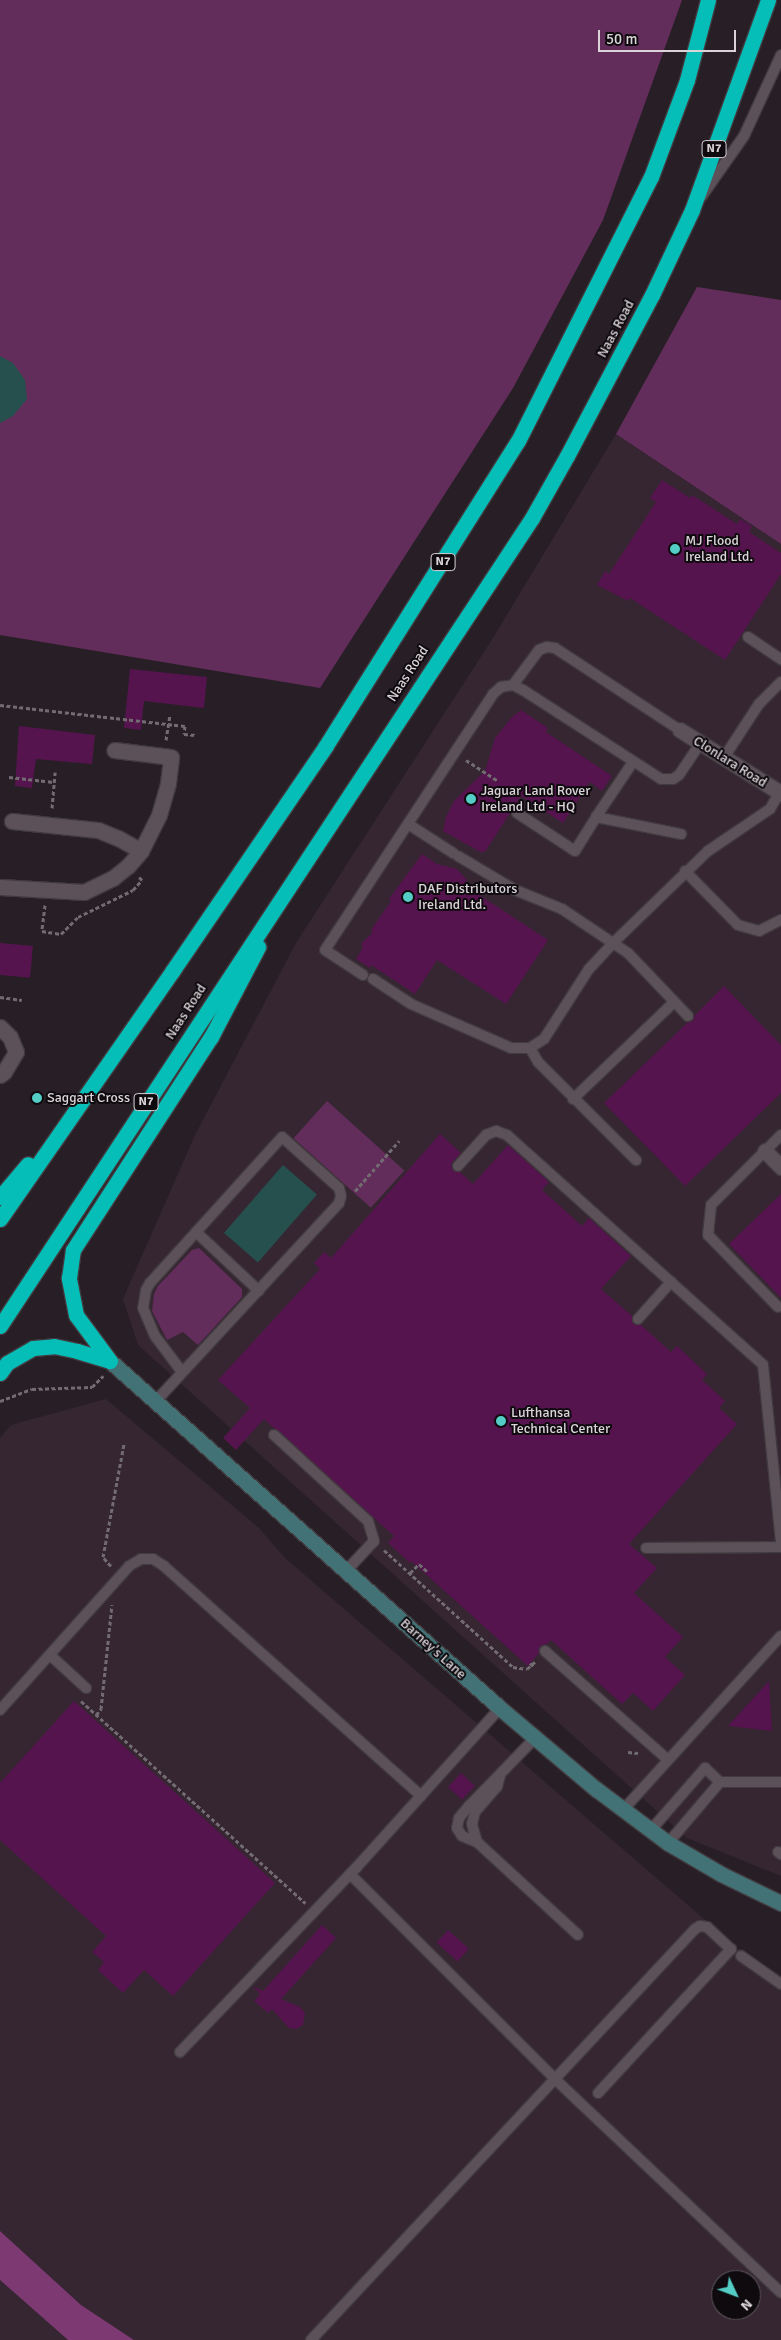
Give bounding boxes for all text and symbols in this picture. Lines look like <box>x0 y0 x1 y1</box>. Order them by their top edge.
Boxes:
scale bar <box>601 20 738 52</box>
text: 50 m <box>606 30 637 48</box>
road number: N7 <box>702 140 726 158</box>
street label: Naas Road <box>594 297 638 361</box>
place label: MJ Flood Ireland Ltd. <box>685 533 753 566</box>
marker: MJ Flood Ireland Ltd. <box>669 543 681 555</box>
road number: N7 <box>430 552 456 572</box>
street label: Naas Road <box>384 643 432 705</box>
street label: Clonlara Road <box>690 733 770 791</box>
place label: Jaguar Land Rover Ireland Ltd - HQ <box>481 783 590 816</box>
marker: Jaguar Land Rover Ireland Ltd - HQ <box>465 793 477 805</box>
place label: DAF Distributors Ireland Ltd. <box>418 881 517 914</box>
marker: DAF Distributors Ireland Ltd. <box>402 891 414 903</box>
street label: Naas Road <box>162 981 210 1043</box>
place label: Saggart Cross <box>47 1090 130 1106</box>
marker: Saggart Cross <box>31 1092 43 1104</box>
road number: N7 <box>134 1092 158 1112</box>
place label: Lufthansa Technical Center <box>511 1405 610 1438</box>
marker: Lufthansa Technical Center <box>495 1415 507 1427</box>
street label: Barney's Lane <box>397 1615 469 1683</box>
north arrow <box>711 2270 761 2320</box>
text: N <box>737 2296 756 2314</box>

